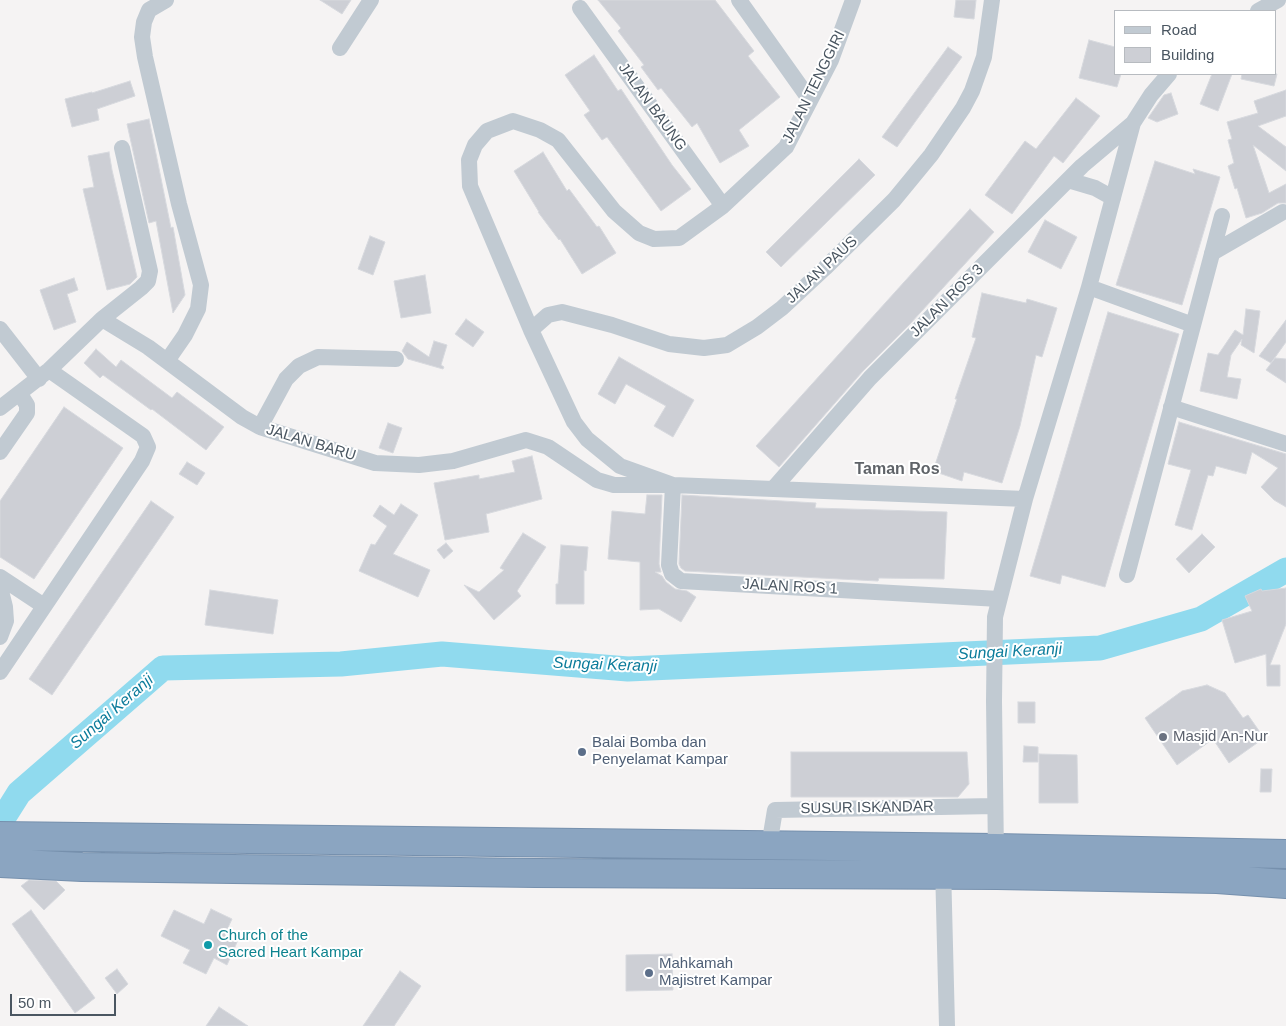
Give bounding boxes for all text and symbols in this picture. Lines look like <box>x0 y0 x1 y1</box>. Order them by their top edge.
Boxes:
legend <box>1114 10 1276 75</box>
text: Road <box>1161 21 1197 38</box>
street label: JALAN TENGGIRI <box>779 28 849 146</box>
text: Building <box>1161 46 1214 63</box>
street label: JALAN BAUNG <box>614 60 690 154</box>
street label: JALAN PAUS <box>783 233 861 307</box>
street label: JALAN ROS 3 <box>907 261 987 341</box>
street label: JALAN BARU <box>264 421 358 465</box>
district label: Taman Ros <box>854 460 940 480</box>
street label: JALAN ROS 1 <box>742 576 838 598</box>
water label: Sungai Keranji <box>958 640 1062 664</box>
water label: Sungai Keranji <box>553 654 657 676</box>
water label: Sungai Keranji <box>66 671 158 753</box>
place label: Masjid An-Nur <box>1173 728 1268 746</box>
marker: Masjid An-Nur <box>1157 731 1169 743</box>
place label: Balai Bomba dan Penyelamat Kampar <box>592 734 728 769</box>
marker: Balai Bomba dan Penyelamat Kampar <box>576 746 588 758</box>
street label: SUSUR ISKANDAR <box>800 798 934 818</box>
place label: Church of the Sacred Heart Kampar <box>218 927 363 962</box>
marker: Church of the Sacred Heart Kampar <box>202 939 214 951</box>
place label: Mahkamah Majistret Kampar <box>659 955 772 990</box>
marker: Mahkamah Majistret Kampar <box>643 967 655 979</box>
scale bar <box>12 984 119 1016</box>
text: 50 m <box>18 994 51 1011</box>

